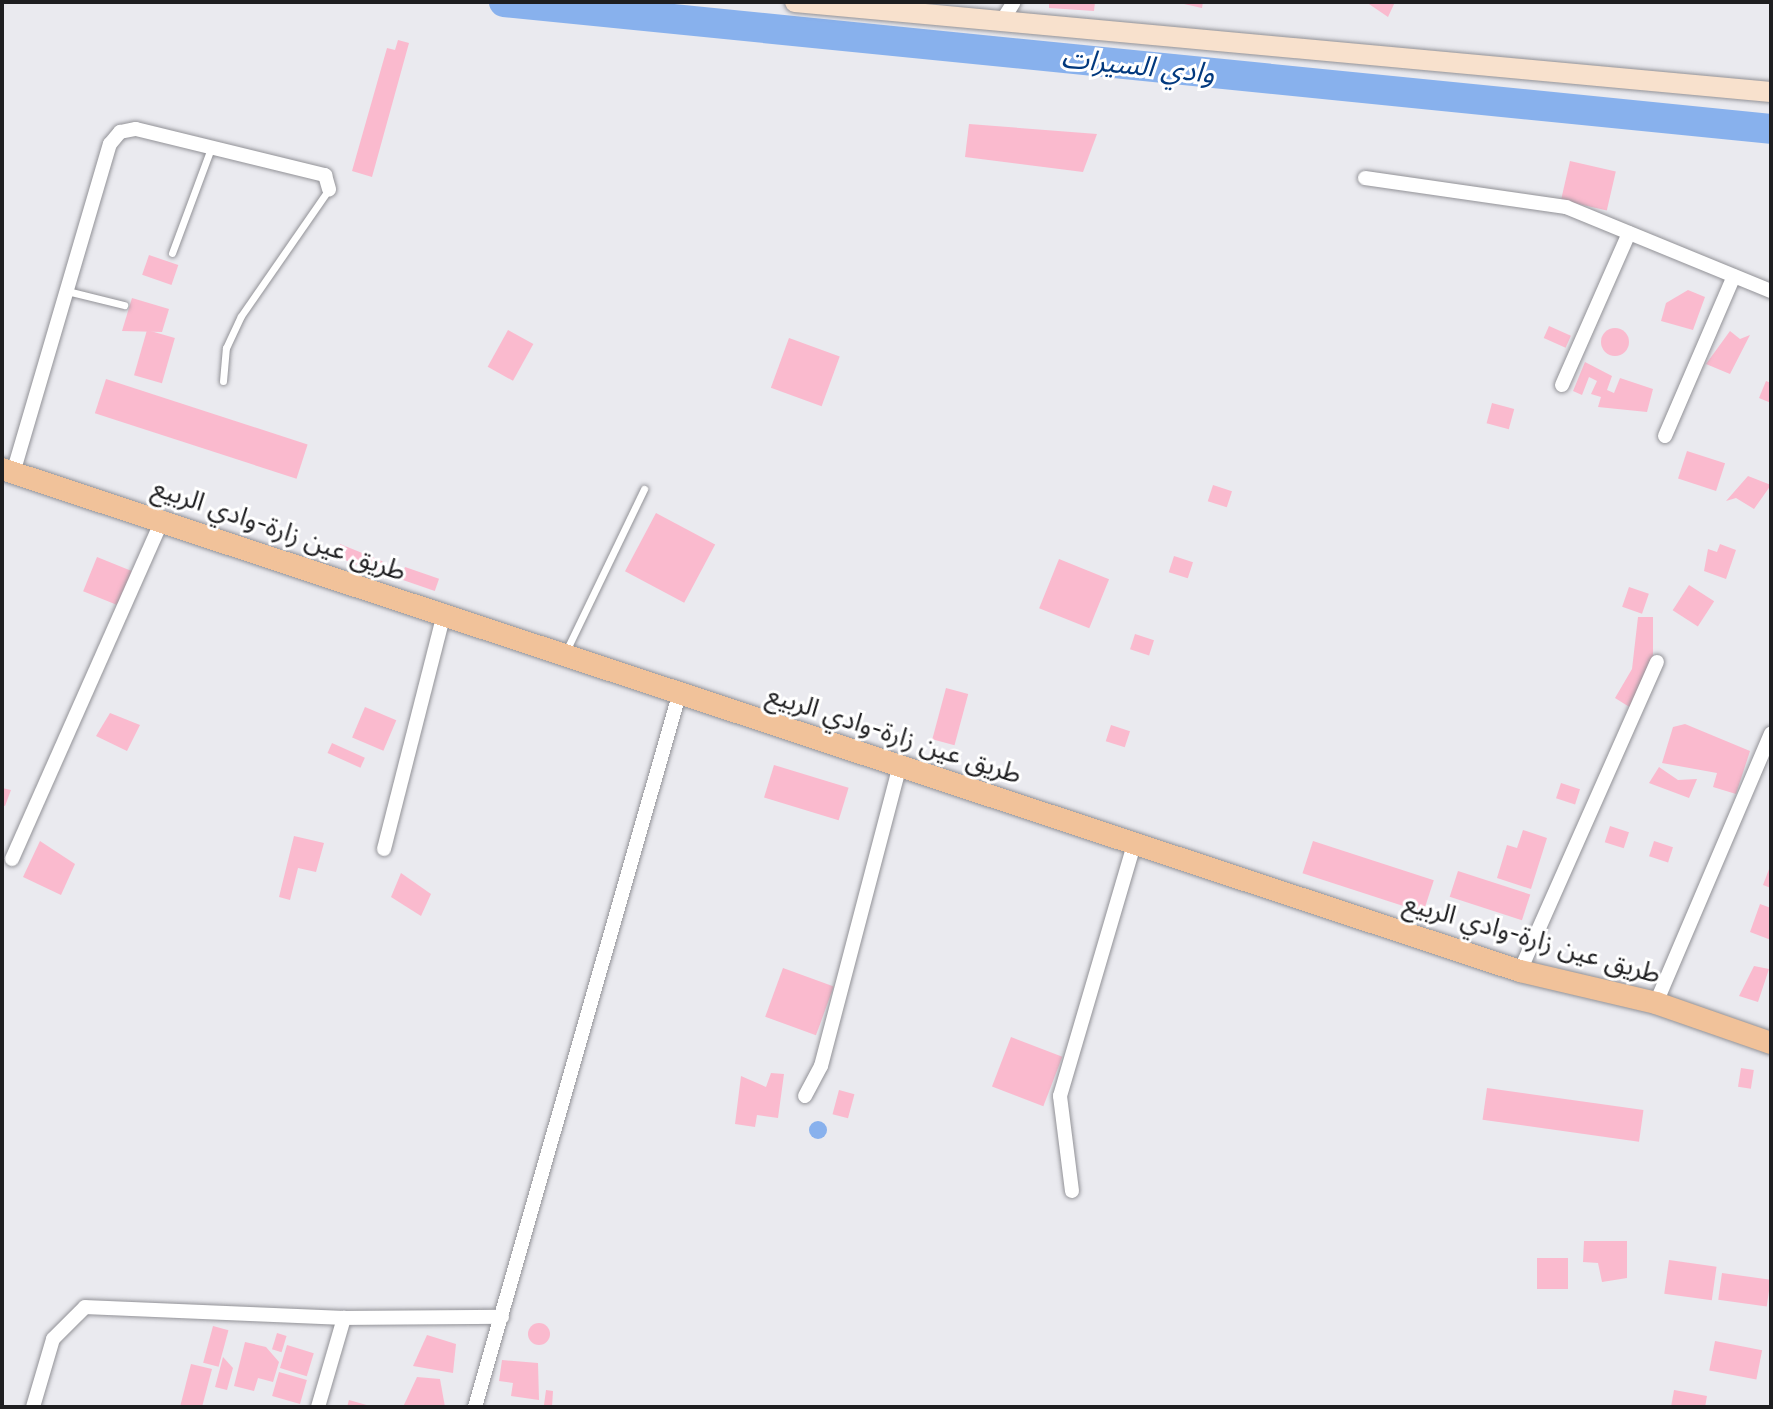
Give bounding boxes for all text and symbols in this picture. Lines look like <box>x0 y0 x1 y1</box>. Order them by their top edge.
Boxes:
water label: وادي السيرات <box>1060 41 1216 91</box>
street label: طريق عين زارة-وادي الربيع <box>148 472 410 588</box>
street label: طريق عين زارة-وادي الربيع <box>763 679 1025 791</box>
street label: طريق عين زارة-وادي الربيع <box>1400 887 1664 991</box>

